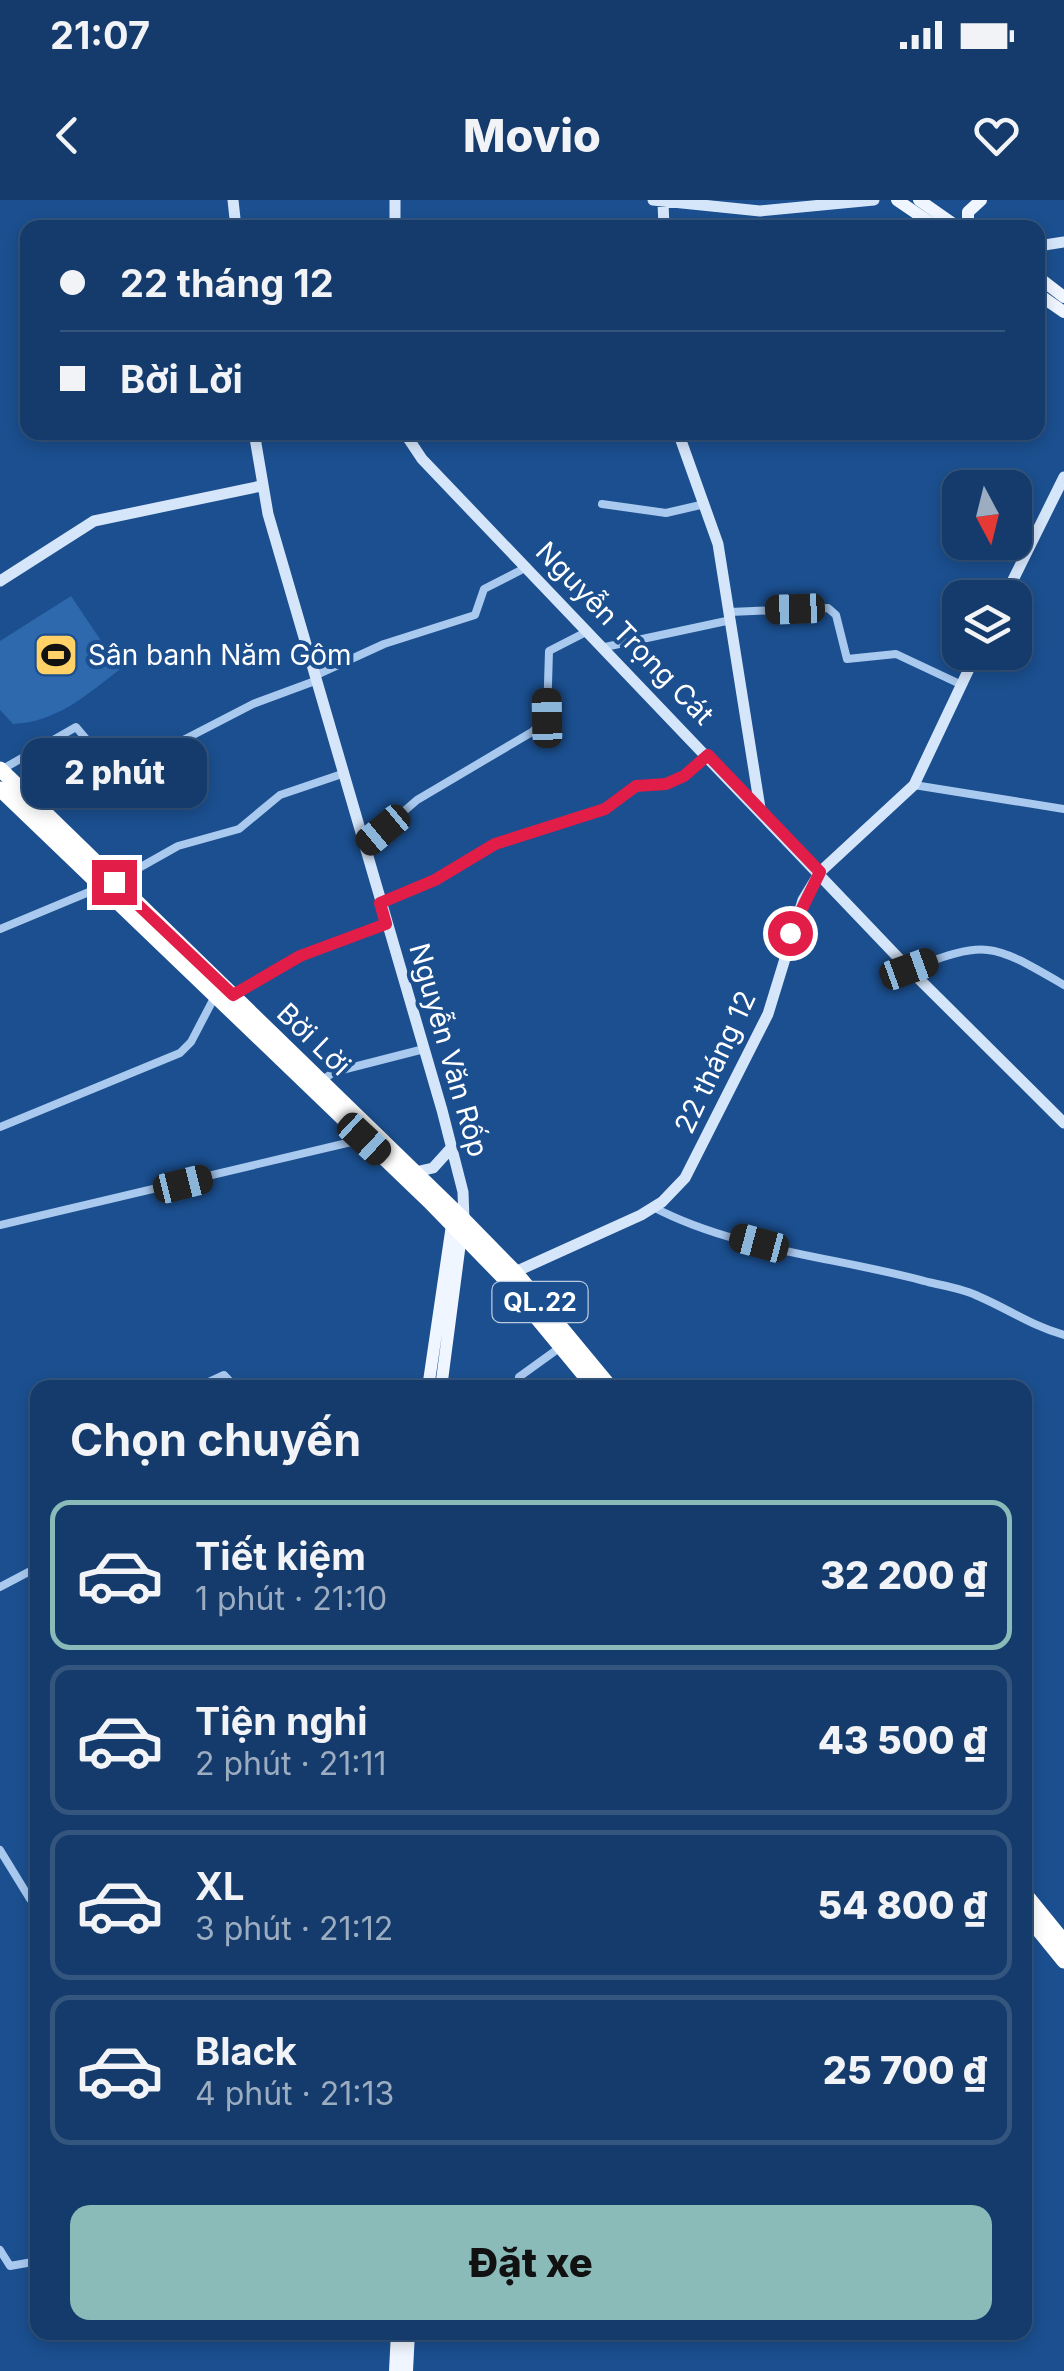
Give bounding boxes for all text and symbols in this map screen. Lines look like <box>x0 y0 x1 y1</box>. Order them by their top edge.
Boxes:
text: 21:07 <box>50 12 150 58</box>
icon: back <box>40 108 95 163</box>
text: Movio <box>463 108 601 163</box>
icon: heart <box>969 108 1024 163</box>
text: 22 tháng 12 <box>120 260 334 306</box>
text: Bời Lời <box>120 356 243 402</box>
north arrow <box>942 470 1032 560</box>
map controls <box>942 470 1032 670</box>
street label: Nguyễn Trọng Cát <box>529 534 721 732</box>
button: layers <box>942 580 1032 670</box>
car <box>764 593 826 625</box>
sports icon: Sân banh Năm Gôm <box>33 632 79 678</box>
place label: Sân banh Năm Gôm <box>88 638 352 672</box>
car <box>531 688 563 748</box>
callout: 2 phút <box>22 737 206 807</box>
text: 2 phút <box>64 753 165 792</box>
car <box>350 799 416 861</box>
route end <box>92 860 137 905</box>
route start <box>768 911 813 956</box>
street label: Nguyễn Văn Rốp <box>402 939 496 1161</box>
car <box>876 945 942 993</box>
street label: 22 tháng 12 <box>667 985 763 1139</box>
street label: Bời Lời <box>270 996 358 1082</box>
car <box>332 1108 396 1170</box>
car <box>150 1162 216 1206</box>
car <box>726 1221 792 1265</box>
road number: QL.22 <box>492 1282 588 1322</box>
text: Chọn chuyến <box>70 1412 361 1467</box>
icon: car <box>75 1530 165 1620</box>
text: Tiết kiệm <box>195 1533 366 1579</box>
text: 32 200 ₫ <box>820 1552 987 1598</box>
text: 1 phút · 21:10 <box>195 1579 387 1618</box>
icon: car <box>75 1695 165 1785</box>
text: Tiện nghi <box>195 1698 368 1744</box>
text: 43 500 ₫ <box>818 1717 987 1763</box>
text: 2 phút · 21:11 <box>195 1744 386 1783</box>
icon: car <box>75 1860 165 1950</box>
text: XL <box>195 1863 245 1909</box>
text: 54 800 ₫ <box>817 1882 987 1928</box>
text: 3 phút · 21:12 <box>195 1909 393 1948</box>
icon: car <box>75 2025 165 2115</box>
text: Black <box>195 2028 297 2074</box>
text: 25 700 ₫ <box>823 2047 987 2093</box>
text: 4 phút · 21:13 <box>195 2074 394 2113</box>
button: Đặt xe <box>70 2205 992 2320</box>

